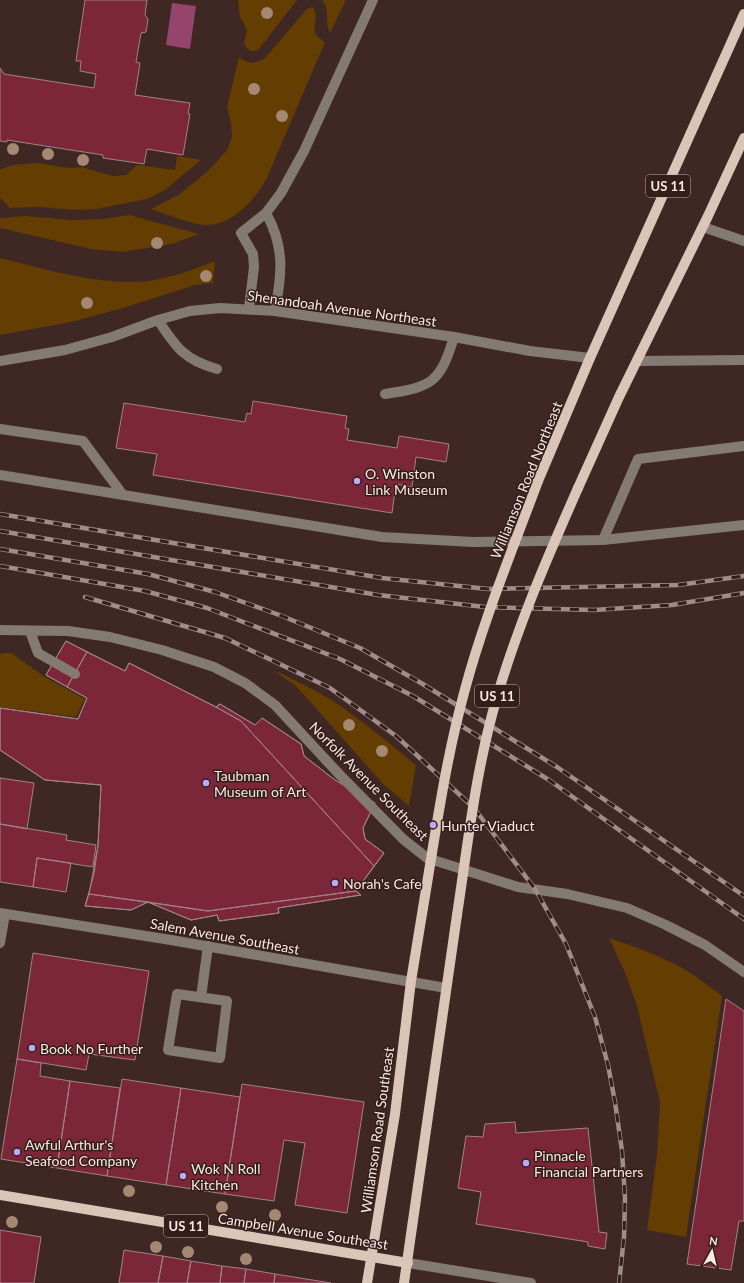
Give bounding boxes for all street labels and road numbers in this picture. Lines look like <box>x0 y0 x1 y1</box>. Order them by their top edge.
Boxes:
road number: US 11 <box>646 175 690 197</box>
street label: Shenandoah Avenue Northeast <box>246 286 438 330</box>
street label: Williamson Road Northeast <box>487 399 565 561</box>
road number: US 11 <box>475 685 519 707</box>
street label: Norfolk Avenue Southeast <box>306 718 432 844</box>
street label: Salem Avenue Southeast <box>149 914 301 958</box>
street label: Williamson Road Southeast <box>357 1046 397 1214</box>
street label: Campbell Avenue Southeast <box>217 1209 389 1253</box>
road number: US 11 <box>164 1215 208 1237</box>

